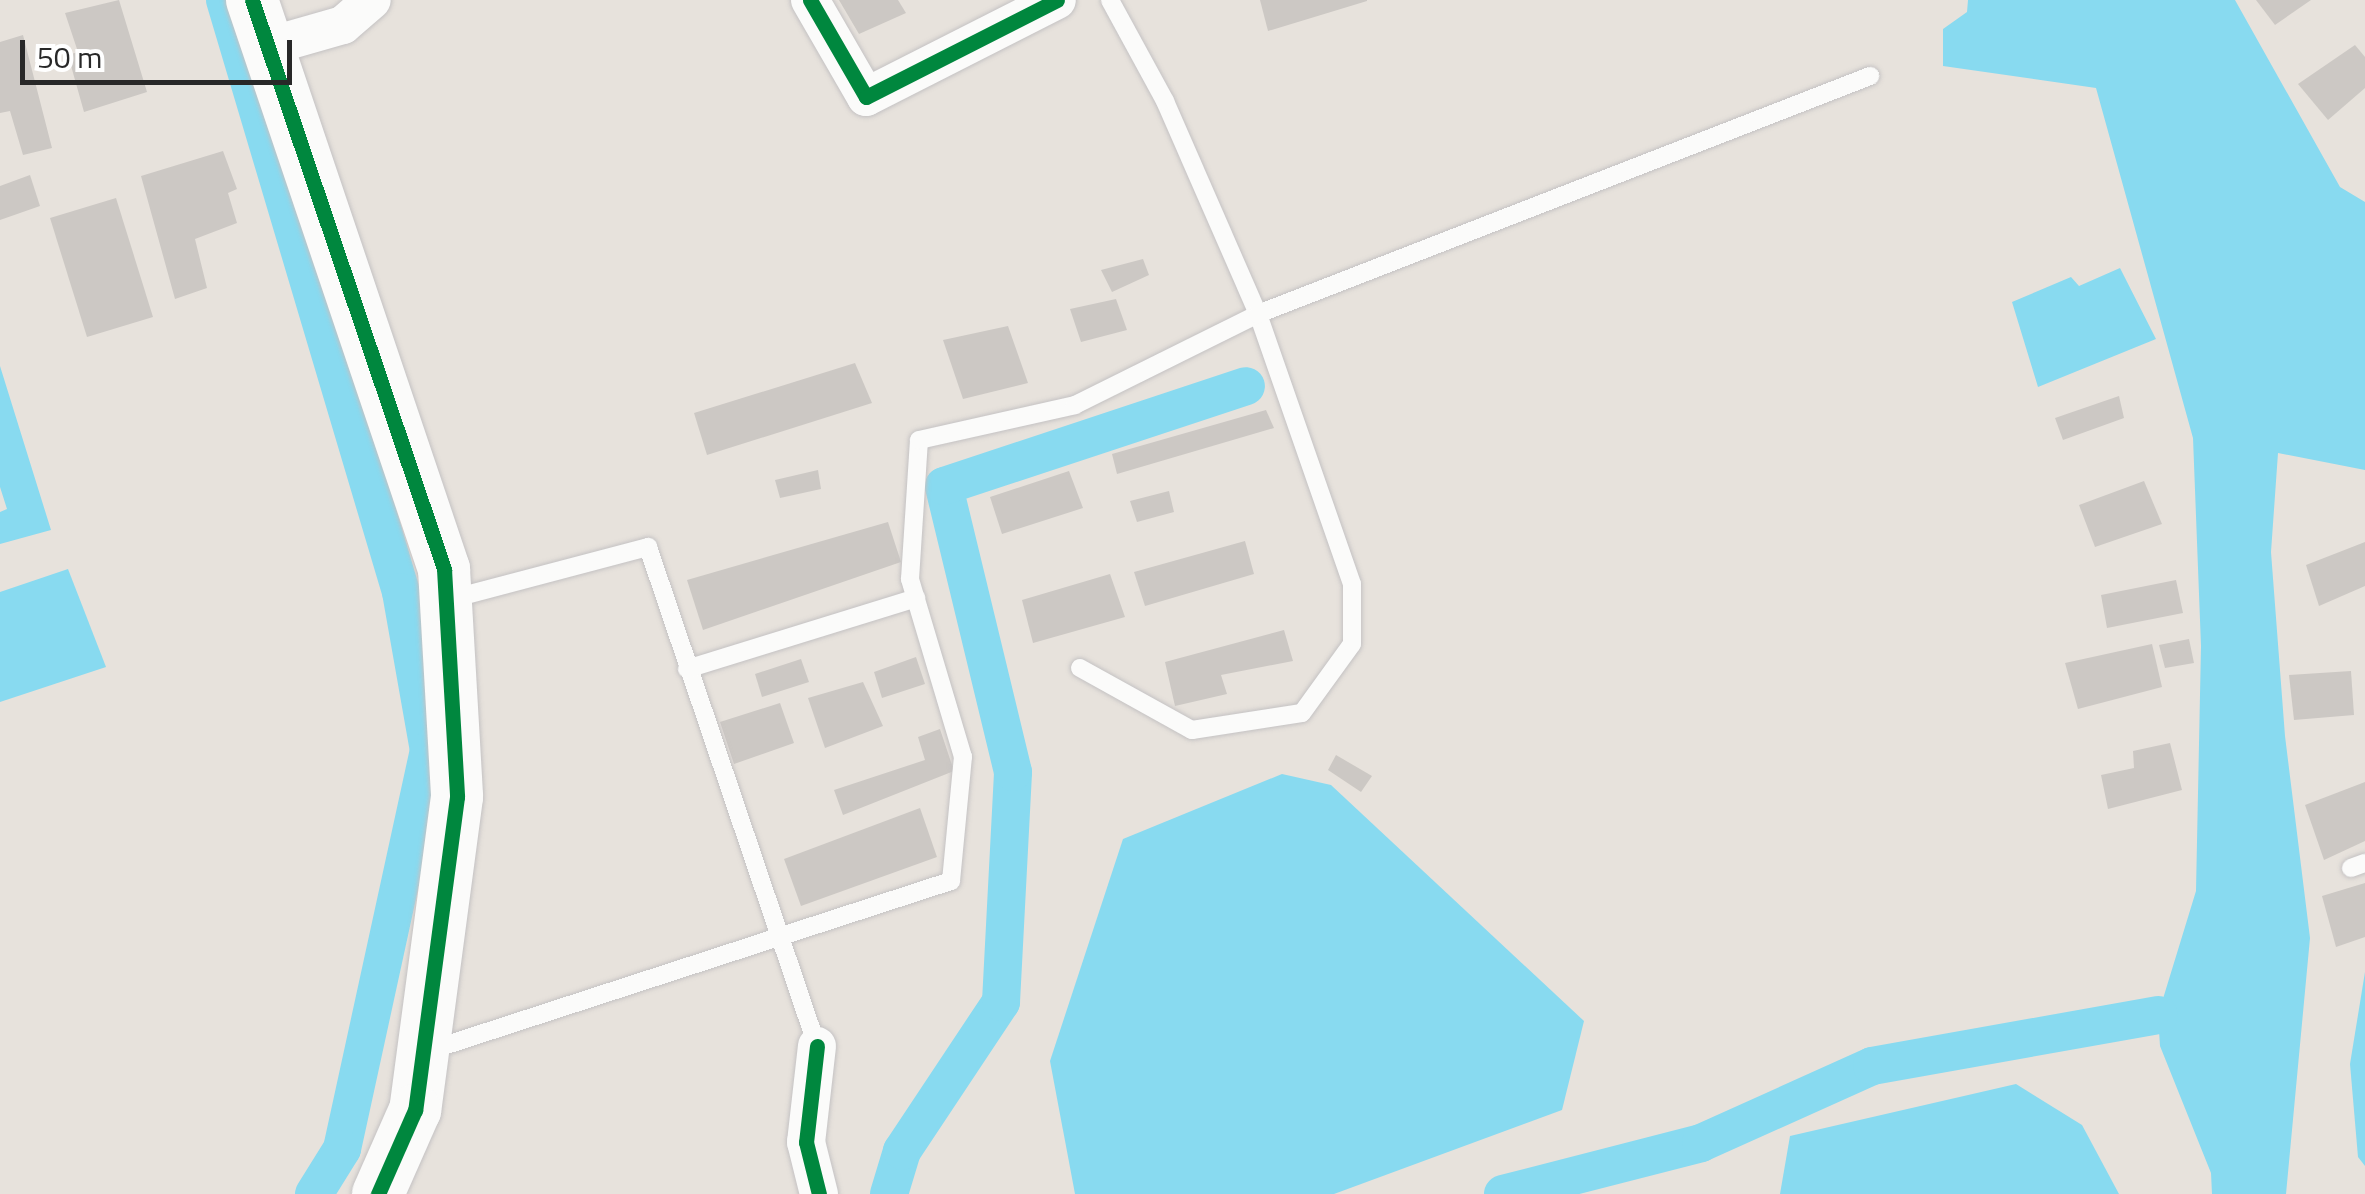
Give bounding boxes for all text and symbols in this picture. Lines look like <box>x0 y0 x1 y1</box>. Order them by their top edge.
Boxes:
scale bar <box>25 20 298 82</box>
text: 50 m <box>37 34 102 80</box>

